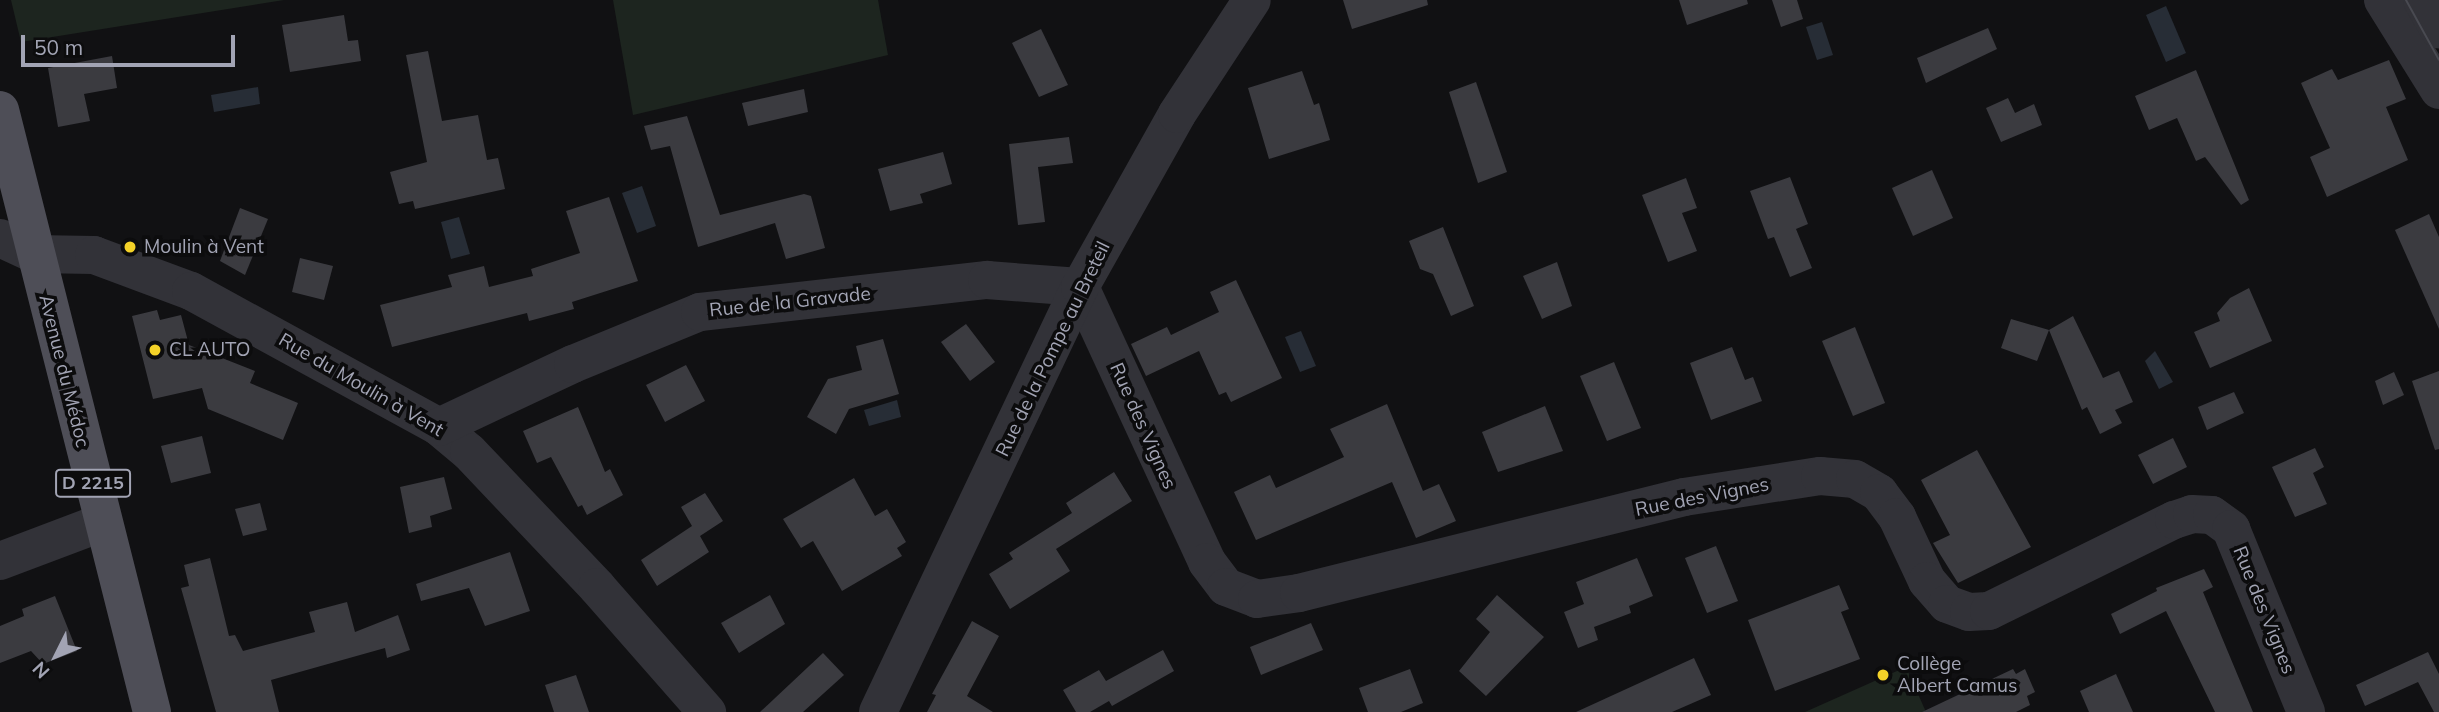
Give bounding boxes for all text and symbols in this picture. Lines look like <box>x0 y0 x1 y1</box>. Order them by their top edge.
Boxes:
scale bar <box>24 21 238 65</box>
text: 50 m <box>34 34 83 60</box>
place label: Moulin à Vent <box>144 236 264 258</box>
street label: Rue de la Pompe au Breteil <box>991 238 1115 460</box>
marker: Moulin à Vent <box>122 239 138 255</box>
street label: Rue de la Gravade <box>708 282 872 322</box>
street label: Avenue du Médoc <box>34 292 94 450</box>
street label: Rue du Moulin à Vent <box>274 328 448 442</box>
place label: CL AUTO <box>169 339 250 361</box>
marker: CL AUTO <box>147 342 163 358</box>
street label: Rue des Vignes <box>1105 359 1181 493</box>
road number: D 2215 <box>55 468 132 498</box>
street label: Rue des Vignes <box>1633 473 1771 521</box>
street label: Rue des Vignes <box>2228 543 2300 677</box>
north arrow <box>21 621 91 691</box>
place label: Collège Albert Camus <box>1897 653 2017 697</box>
text: N <box>27 657 54 684</box>
marker: Collège Albert Camus <box>1875 667 1891 683</box>

